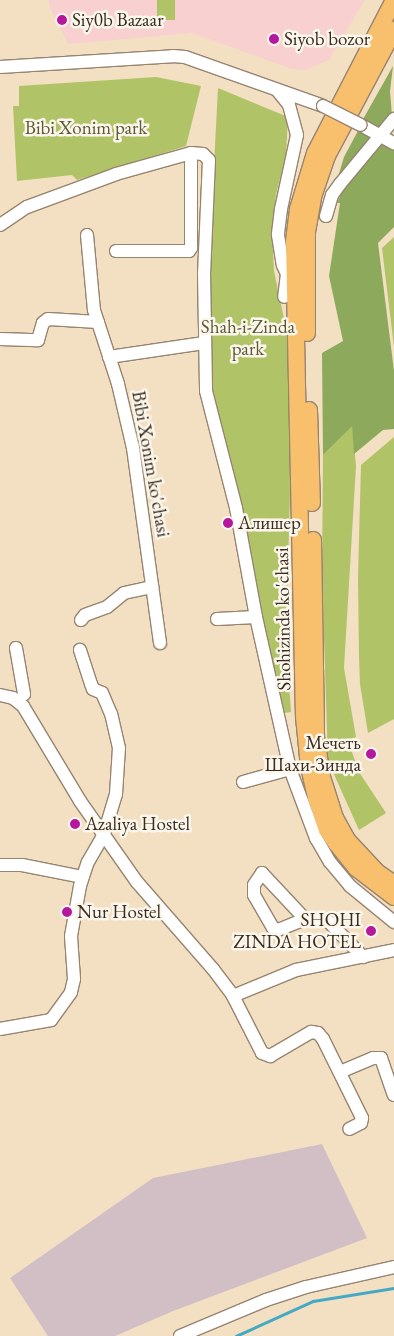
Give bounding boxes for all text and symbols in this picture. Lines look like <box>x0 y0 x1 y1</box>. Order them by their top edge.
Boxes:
place label: Siy0b Bazaar <box>72 9 164 31</box>
marker: Siy0b Bazaar <box>56 14 68 26</box>
place label: Siyob bozor <box>284 28 370 50</box>
marker: Siyob bozor <box>268 33 280 45</box>
park label: Bibi Xonim park <box>25 117 147 139</box>
park label: Shah-i-Zinda park <box>201 316 295 360</box>
street label: Bibi Xonim ko'chasi <box>127 389 175 539</box>
place label: Алишер <box>238 512 301 534</box>
marker: Алишер <box>222 517 234 529</box>
street label: Shohizinda ko'chasi <box>270 547 296 691</box>
place label: Мечеть Шахи-Зинда <box>265 732 361 776</box>
marker: Мечеть Шахи-Зинда <box>365 748 377 760</box>
place label: Azaliya Hostel <box>85 813 190 835</box>
marker: Azaliya Hostel <box>69 818 81 830</box>
place label: Nur Hostel <box>77 901 161 923</box>
marker: Nur Hostel <box>61 906 73 918</box>
place label: SHOHI ZINDA HOTEL <box>233 909 361 953</box>
marker: SHOHI ZINDA HOTEL <box>365 925 377 937</box>

